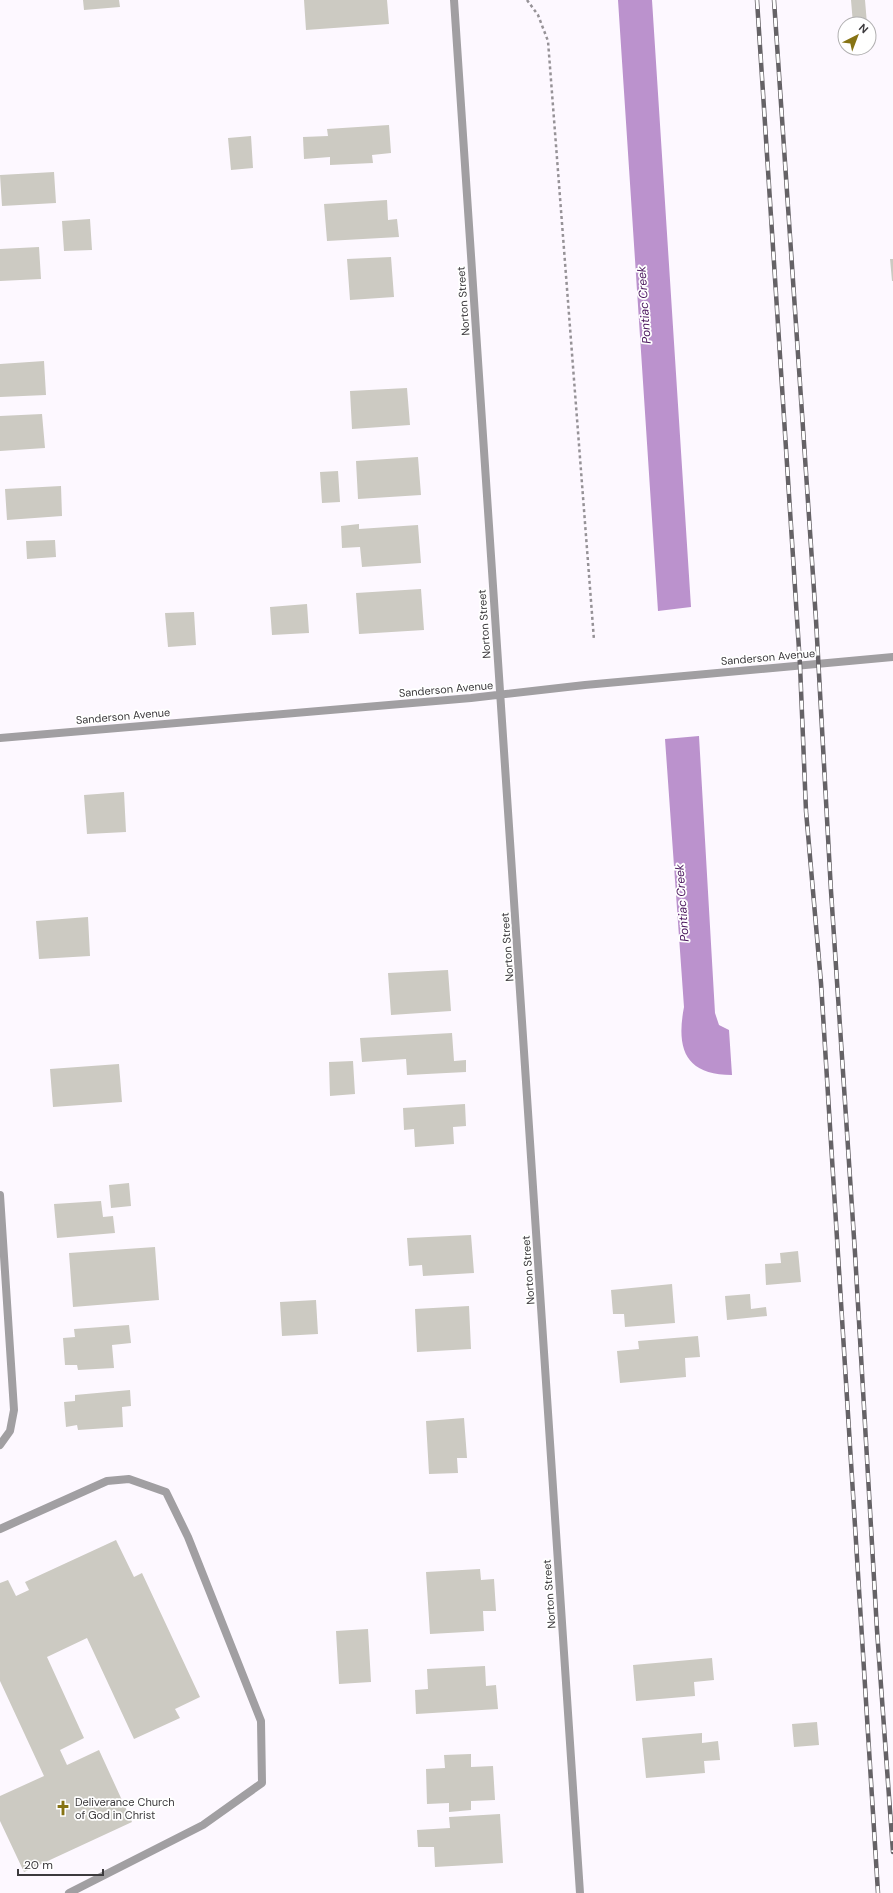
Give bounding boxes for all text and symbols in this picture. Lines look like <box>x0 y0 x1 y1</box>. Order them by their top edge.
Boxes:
north arrow <box>837 16 877 56</box>
text: N <box>856 21 871 36</box>
water label: Pontiac Creek <box>633 265 655 344</box>
street label: Norton Street <box>454 266 472 336</box>
street label: Norton Street <box>475 589 493 659</box>
street label: Sanderson Avenue <box>720 646 816 668</box>
street label: Sanderson Avenue <box>398 678 494 700</box>
street label: Sanderson Avenue <box>75 705 171 727</box>
water label: Pontiac Creek <box>671 863 693 942</box>
street label: Norton Street <box>498 912 516 982</box>
street label: Norton Street <box>519 1235 537 1305</box>
street label: Norton Street <box>540 1559 558 1629</box>
place label: Deliverance Church of God in Christ <box>75 1795 175 1822</box>
church icon: Deliverance Church of God in Christ <box>54 1799 72 1817</box>
scale bar <box>18 1851 103 1877</box>
text: 20 m <box>24 1857 53 1873</box>

